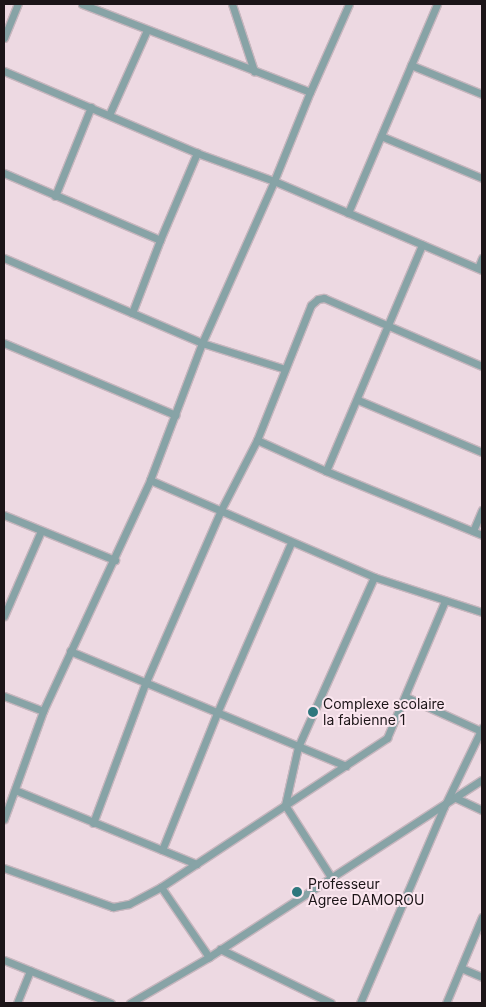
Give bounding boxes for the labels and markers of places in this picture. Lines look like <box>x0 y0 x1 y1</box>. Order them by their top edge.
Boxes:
place label: Complexe scolaire la fabienne 1 <box>323 696 445 729</box>
marker: Complexe scolaire la fabienne 1 <box>307 706 319 718</box>
place label: Professeur Agree DAMOROU <box>308 876 424 909</box>
marker: Professeur Agree DAMOROU <box>290 885 304 899</box>

